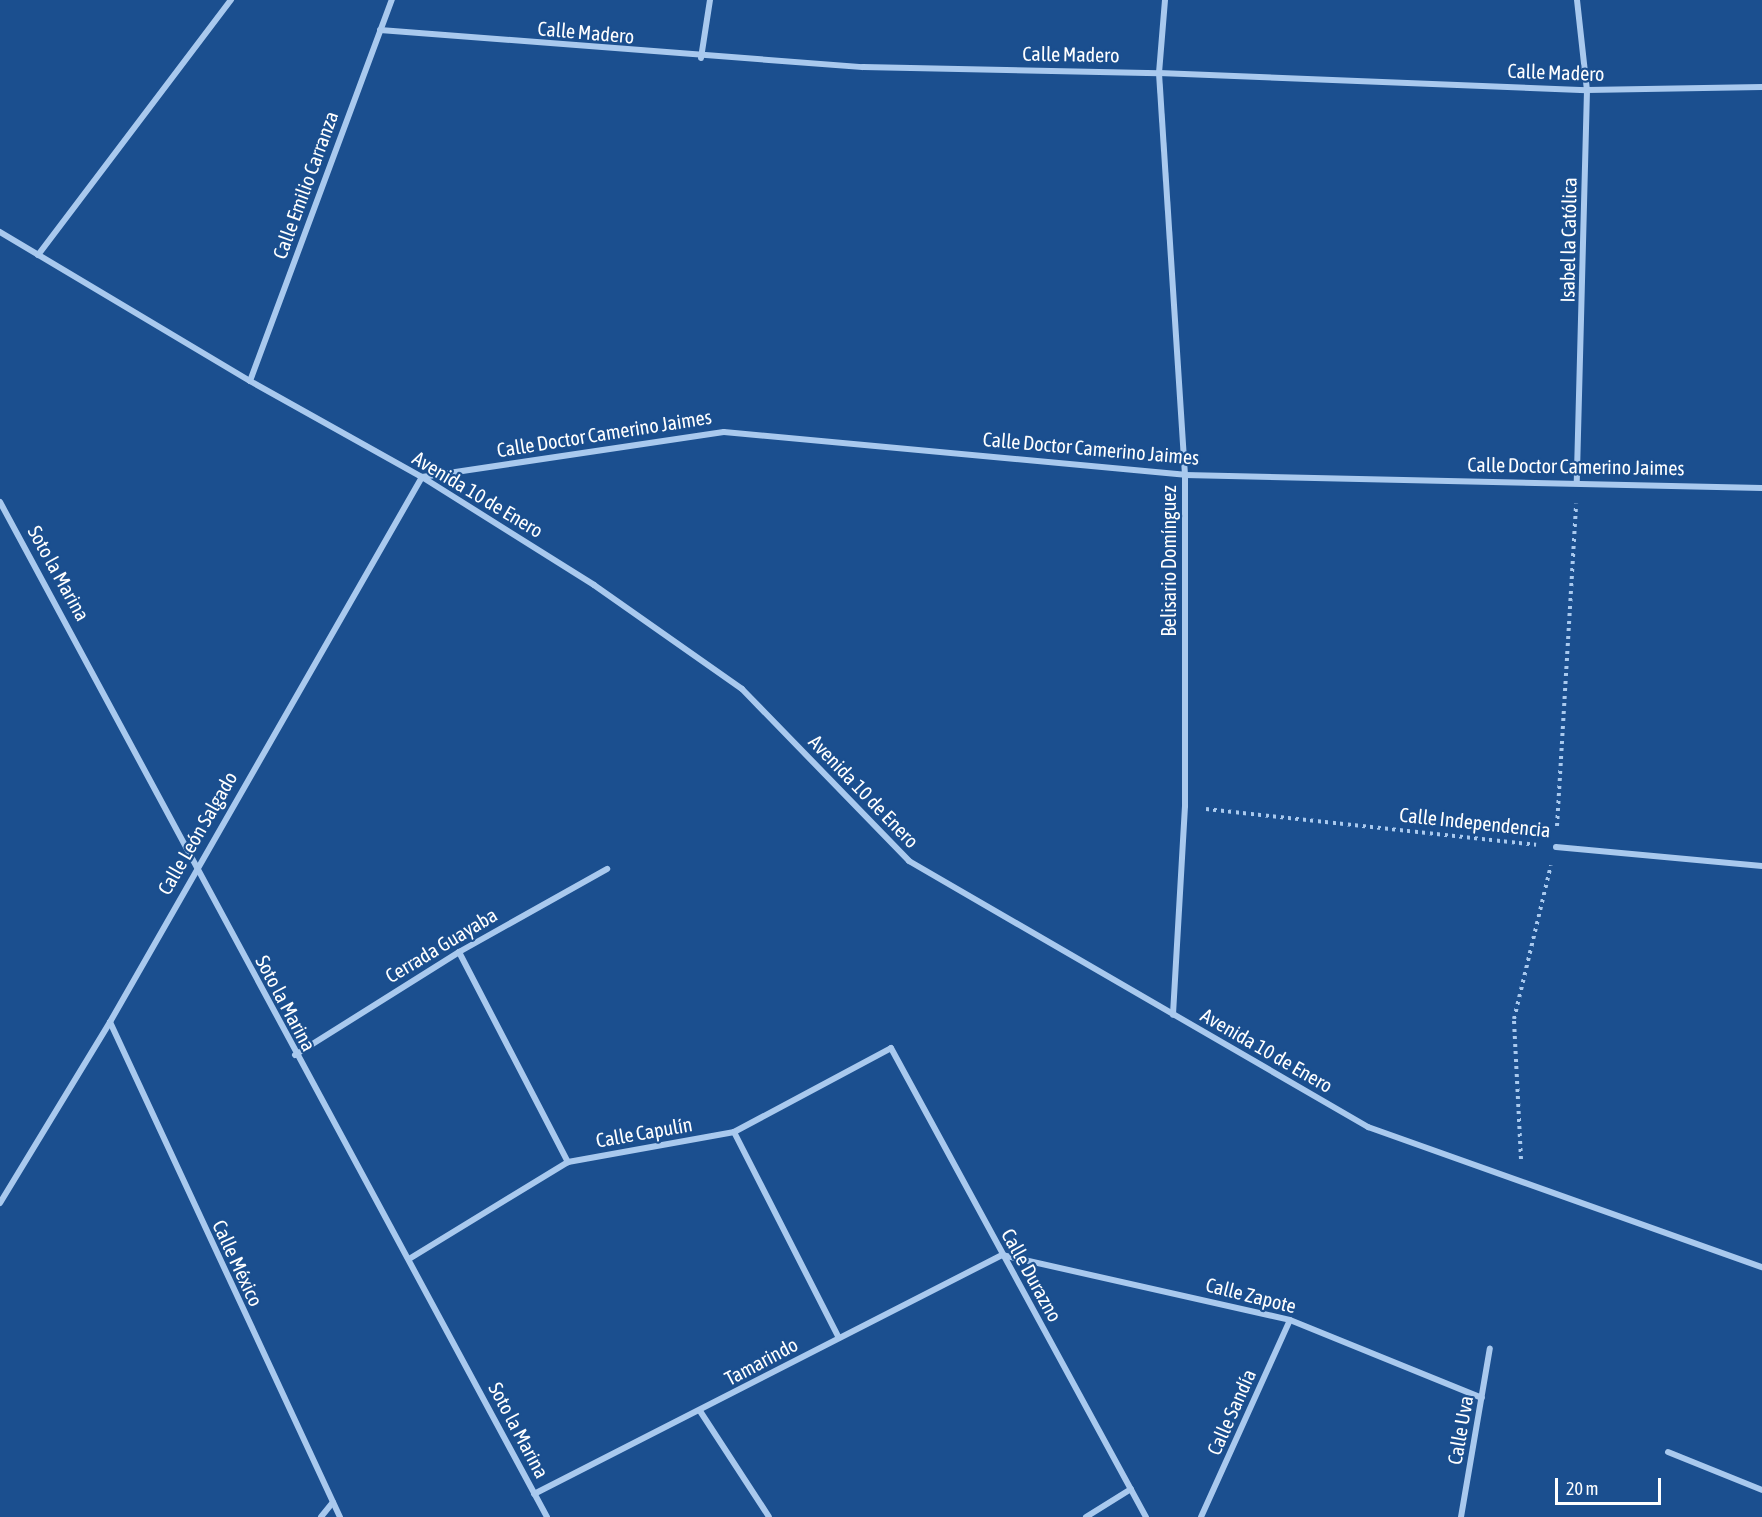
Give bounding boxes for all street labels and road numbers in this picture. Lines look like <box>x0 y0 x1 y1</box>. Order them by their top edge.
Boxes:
street label: Calle Madero <box>537 16 635 48</box>
street label: Calle Madero <box>1022 41 1120 67</box>
street label: Calle Madero <box>1507 58 1605 86</box>
street label: Calle Emilio Carranza <box>267 108 343 262</box>
street label: Isabel la Católica <box>1555 177 1581 303</box>
street label: Calle Doctor Camerino Jaimes <box>495 404 713 462</box>
street label: Calle Doctor Camerino Jaimes <box>982 427 1200 469</box>
street label: Avenida 10 de Enero <box>408 446 548 542</box>
street label: Calle Doctor Camerino Jaimes <box>1467 452 1685 480</box>
street label: Belisario Domínguez <box>1156 485 1180 637</box>
street label: Soto la Marina <box>23 521 95 625</box>
street label: Avenida 10 de Enero <box>804 729 924 853</box>
street label: Calle León Salgado <box>152 767 242 899</box>
street label: Calle Independencia <box>1398 802 1552 842</box>
street label: Cerrada Guayaba <box>381 902 501 988</box>
street label: Soto la Marina <box>251 951 321 1055</box>
street label: Avenida 10 de Enero <box>1197 1003 1337 1097</box>
street label: Calle Capulín <box>594 1112 694 1152</box>
street label: Calle México <box>208 1216 268 1310</box>
street label: Calle Durazno <box>997 1224 1067 1326</box>
street label: Calle Zapote <box>1203 1272 1299 1318</box>
street label: Tamarindo <box>720 1332 802 1390</box>
street label: Calle Sandía <box>1201 1365 1261 1459</box>
street label: Soto la Marina <box>484 1378 554 1482</box>
street label: Calle Uva <box>1442 1394 1478 1466</box>

